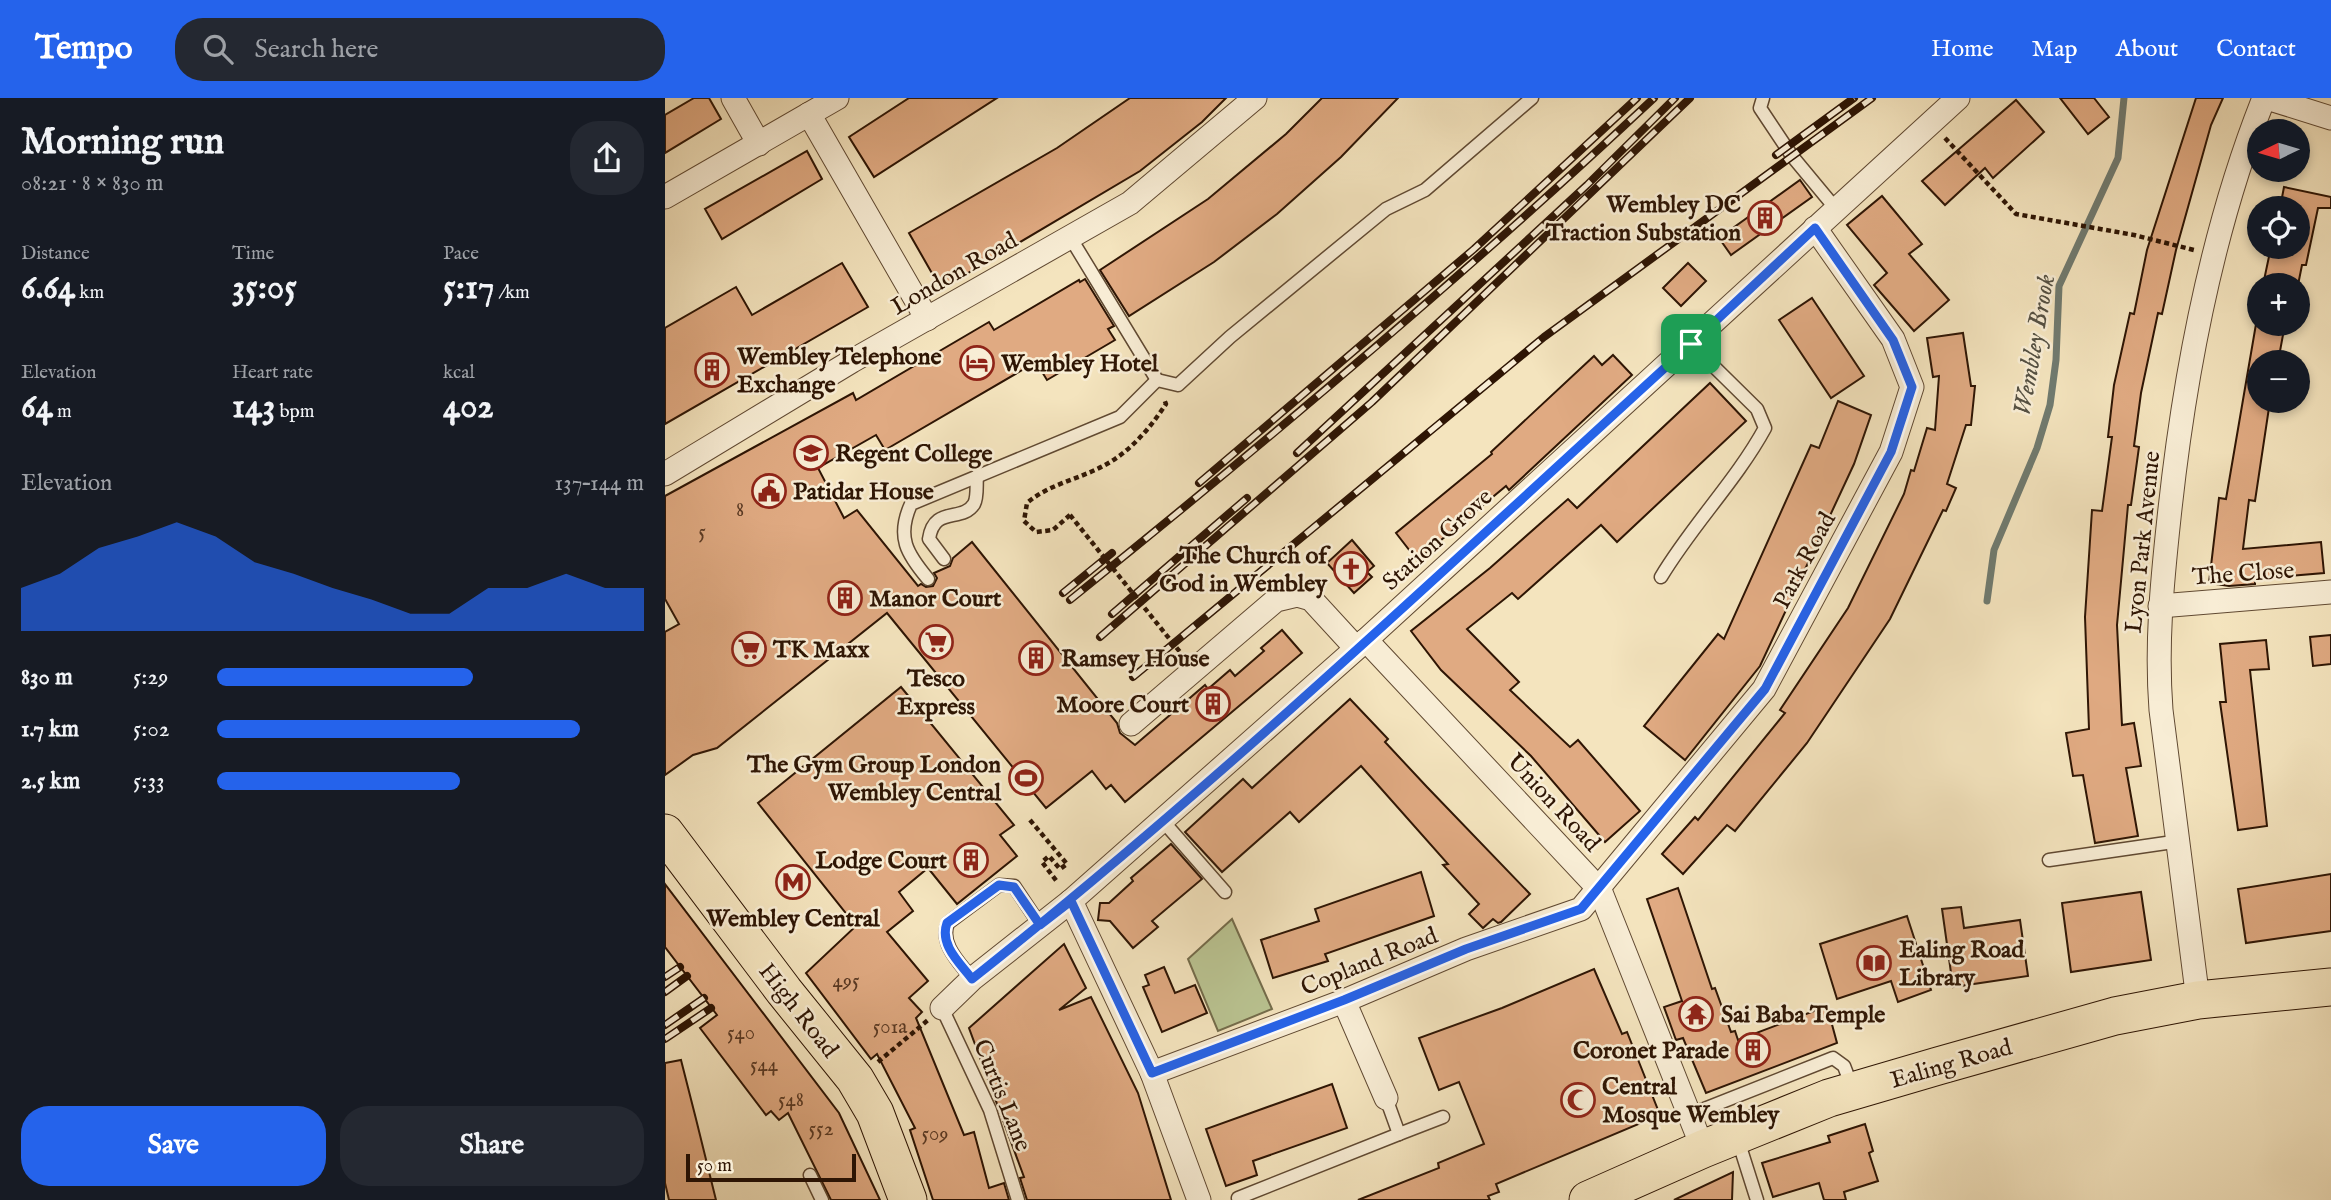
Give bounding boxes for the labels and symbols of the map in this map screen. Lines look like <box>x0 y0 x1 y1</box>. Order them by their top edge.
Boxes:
north arrow <box>2247 119 2310 182</box>
place label: Wembley DC Traction Substation <box>1545 190 1741 249</box>
building icon: Wembley DC Traction Substation <box>1746 199 1784 237</box>
street label: London Road <box>886 226 1024 323</box>
water label: Wembley Brook <box>2006 271 2063 419</box>
pin <box>1661 314 1721 374</box>
place label: Wembley Telephone Exchange <box>736 342 942 401</box>
hotel icon: Wembley Hotel <box>958 344 996 382</box>
place label: Wembley Hotel <box>1000 349 1159 380</box>
building icon: Wembley Telephone Exchange <box>693 351 731 389</box>
school or university icon: Regent College <box>792 434 830 472</box>
place label: Regent College <box>835 439 992 470</box>
street label: Lyon Park Avenue <box>2119 450 2168 635</box>
public building icon: Patidar House <box>750 472 788 510</box>
place label: Patidar House <box>793 477 934 508</box>
street label: Station Grove <box>1376 482 1500 598</box>
house number: 8 <box>736 497 744 524</box>
street label: Park Road <box>1767 507 1844 614</box>
house number: 5 <box>698 519 706 546</box>
place label: The Church of God in Wembley <box>1159 541 1331 600</box>
church icon: The Church of God in Wembley <box>1332 550 1370 588</box>
street label: The Close <box>2191 555 2295 594</box>
building icon: Manor Court <box>826 579 864 617</box>
place label: Manor Court <box>869 584 1002 615</box>
supermarket icon: Tesco Express <box>917 623 955 661</box>
supermarket icon: TK Maxx <box>730 630 768 668</box>
place label: TK Maxx <box>772 635 870 666</box>
building icon: Ramsey House <box>1017 639 1055 677</box>
place label: Ramsey House <box>1061 644 1210 675</box>
place label: Tesco Express <box>897 664 976 723</box>
building icon: Moore Court <box>1194 685 1232 723</box>
place label: Moore Court <box>1056 690 1190 721</box>
street label: Union Road <box>1499 747 1607 859</box>
place label: The Gym Group London Wembley Central <box>746 750 1001 809</box>
sports icon: The Gym Group London Wembley Central <box>1007 759 1045 797</box>
building icon: Lodge Court <box>952 841 990 879</box>
place label: Lodge Court <box>815 846 948 877</box>
metro station icon: Wembley Central <box>774 863 812 901</box>
place label: Wembley Central <box>705 904 880 935</box>
street label: Copland Road <box>1297 921 1443 1004</box>
place label: Ealing Road Library <box>1899 935 2025 994</box>
library icon: Ealing Road Library <box>1855 944 1893 982</box>
street label: High Road <box>751 957 845 1065</box>
house number: 495 <box>832 968 860 995</box>
temple icon: Sai Baba Temple <box>1677 995 1715 1033</box>
place label: Sai Baba Temple <box>1721 1000 1885 1031</box>
house number: 501a <box>873 1014 908 1041</box>
house number: 540 <box>727 1020 755 1047</box>
building icon: Coronet Parade <box>1734 1031 1772 1069</box>
street label: Ealing Road <box>1887 1032 2016 1097</box>
street label: Curtis Lane <box>965 1035 1038 1156</box>
place label: Coronet Parade <box>1573 1036 1729 1067</box>
house number: 544 <box>750 1052 779 1079</box>
place label: Central Mosque Wembley <box>1602 1072 1781 1131</box>
mosque icon: Central Mosque Wembley <box>1559 1081 1597 1119</box>
house number: 548 <box>778 1087 804 1114</box>
house number: 552 <box>809 1116 834 1143</box>
house number: 509 <box>921 1121 949 1148</box>
scale bar <box>686 1151 856 1183</box>

